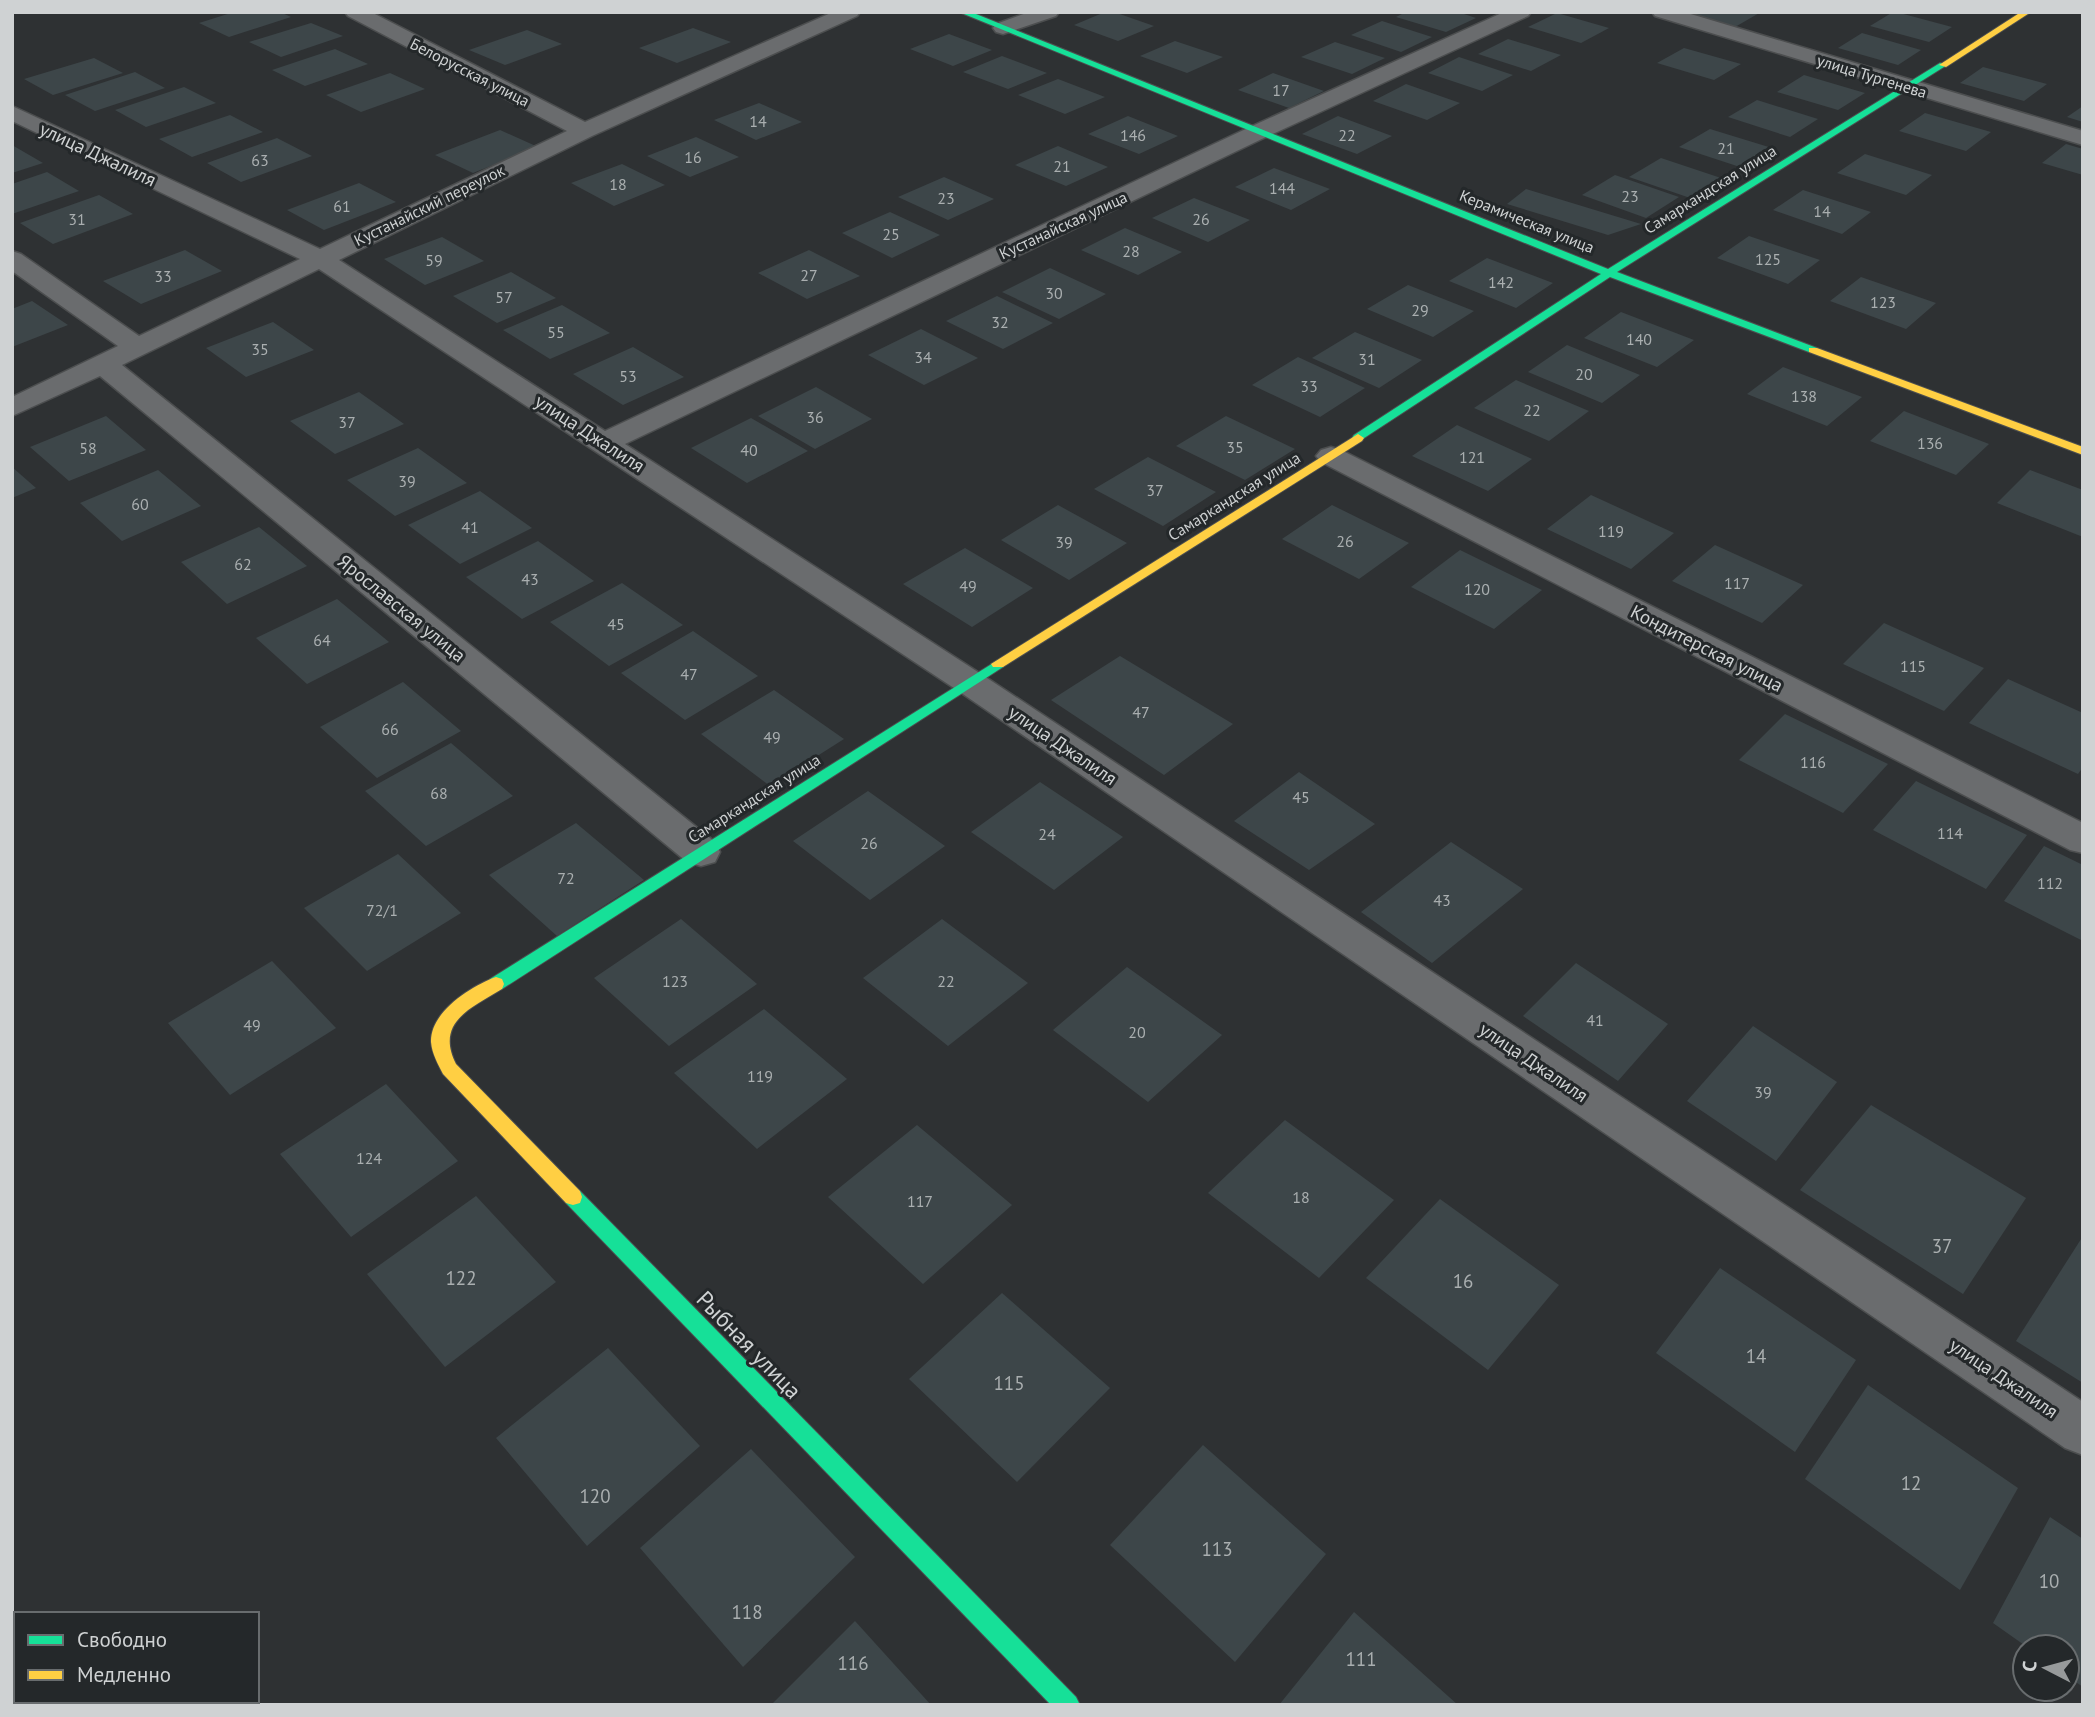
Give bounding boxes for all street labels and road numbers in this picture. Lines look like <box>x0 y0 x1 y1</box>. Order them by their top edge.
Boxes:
street label: Белорусская улица <box>407 33 533 111</box>
street label: улица Тургенева <box>1815 50 1929 102</box>
street label: улица Джалиля <box>36 116 160 192</box>
street label: Самаркандская улица <box>1640 140 1780 238</box>
street label: Кустанайский переулок <box>350 160 508 250</box>
street label: Керамическая улица <box>1457 185 1597 257</box>
street label: Кустанайская улица <box>996 187 1130 263</box>
street label: улица Джалиля <box>531 389 649 477</box>
street label: Самаркандская улица <box>1164 447 1304 545</box>
street label: Ярославская улица <box>333 549 471 667</box>
street label: Кондитерская улица <box>1627 599 1787 697</box>
street label: улица Джалиля <box>1004 700 1122 790</box>
street label: Самаркандская улица <box>684 749 824 847</box>
street label: улица Джалиля <box>1475 1017 1593 1107</box>
street label: Рыбная улица <box>691 1285 808 1405</box>
street label: улица Джалиля <box>1945 1333 2063 1423</box>

